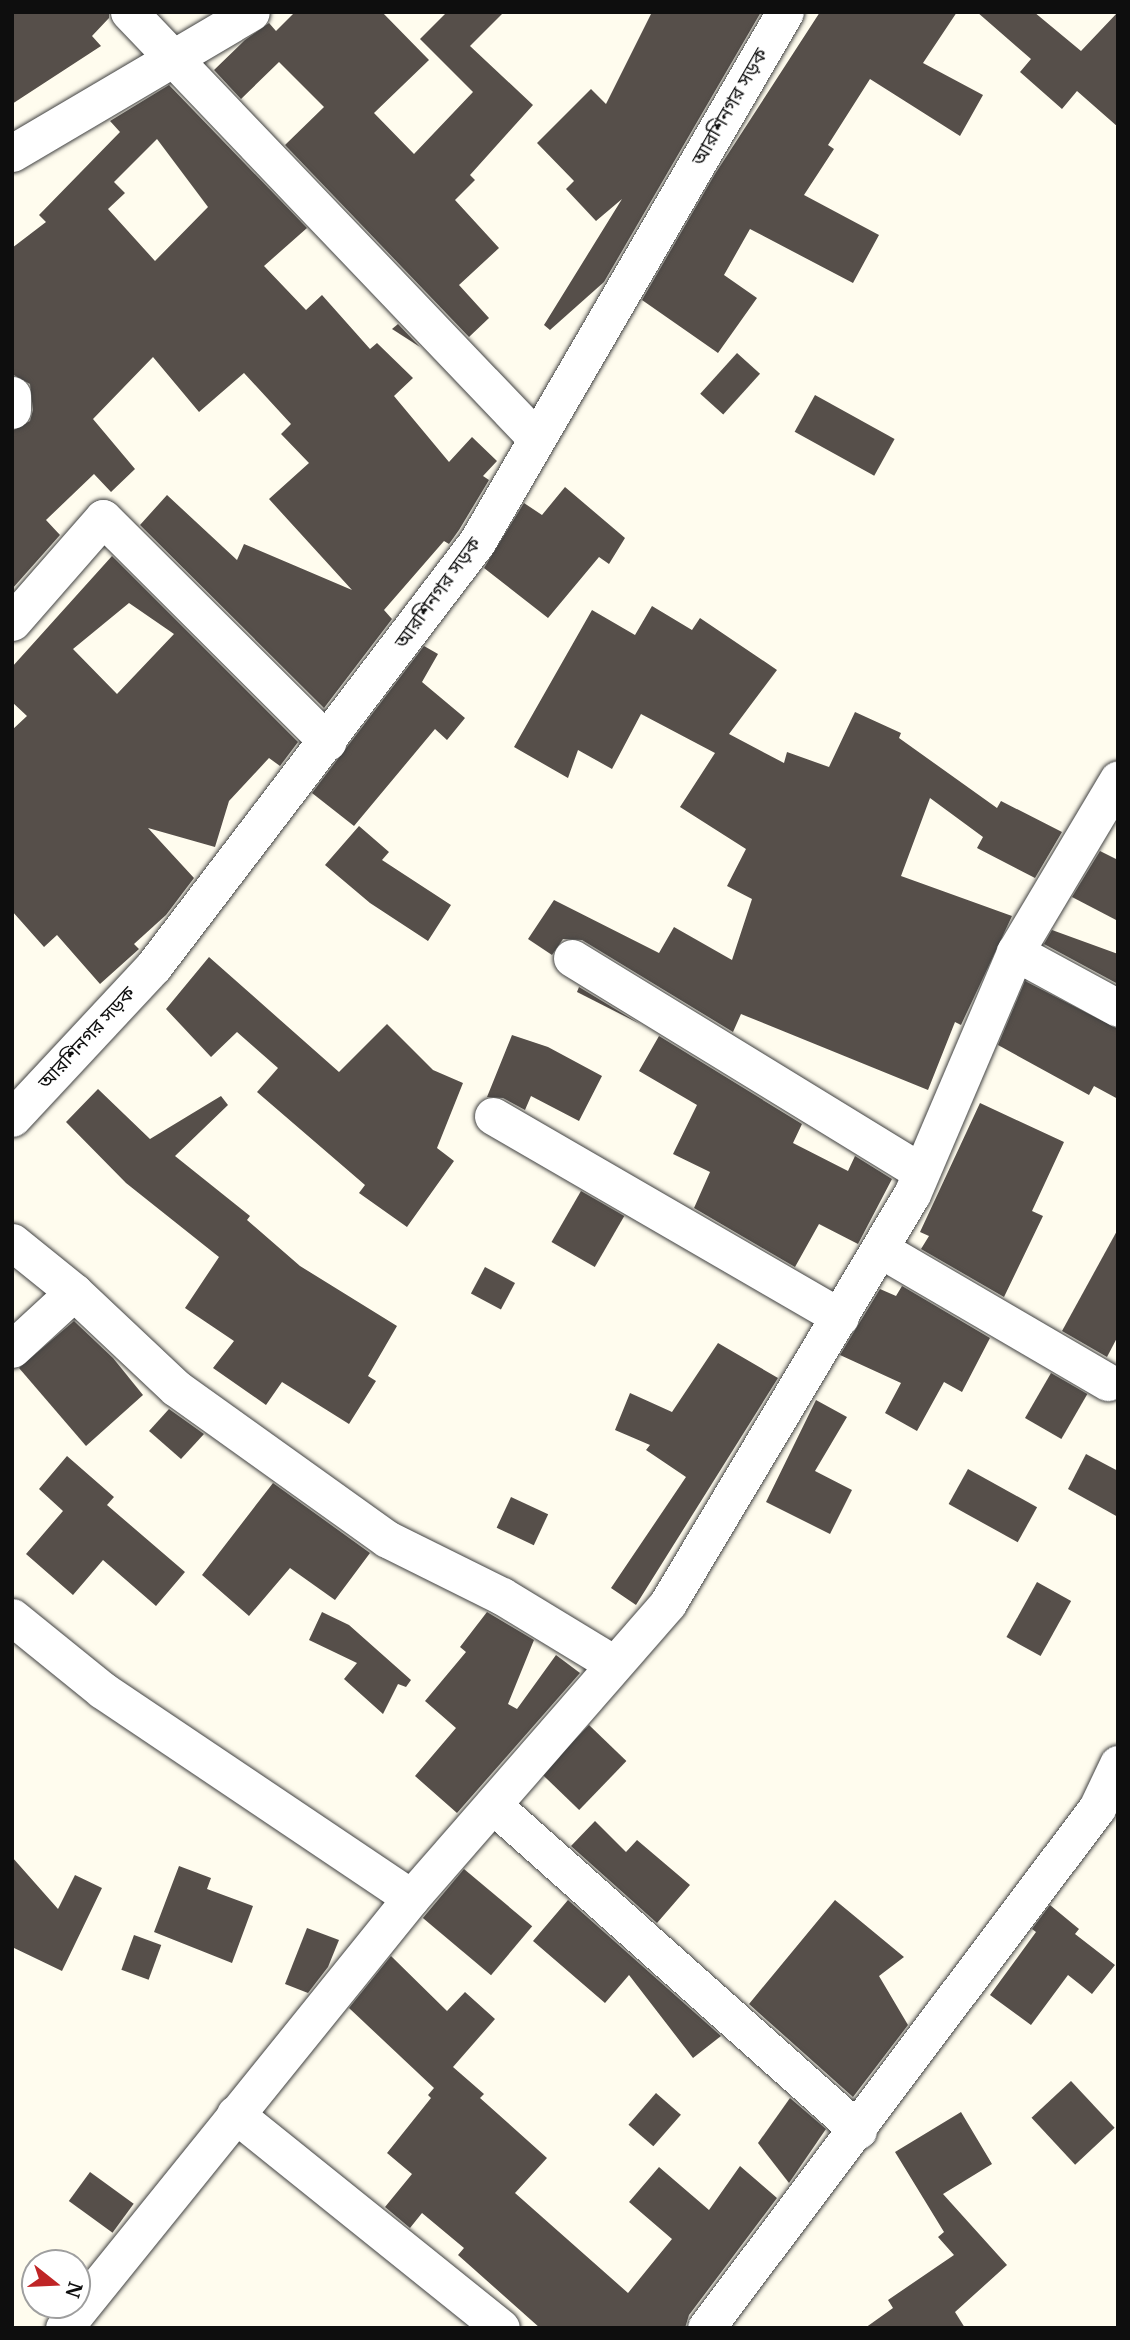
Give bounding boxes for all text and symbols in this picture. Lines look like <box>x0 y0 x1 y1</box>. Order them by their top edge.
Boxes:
street label: আরশিনগর সড়ক <box>687 44 773 170</box>
street label: আরশিনগর সড়ক <box>390 533 486 653</box>
street label: আরশিনগর সড়ক <box>34 982 140 1094</box>
north arrow <box>21 2249 91 2319</box>
text: N <box>60 2279 88 2301</box>

